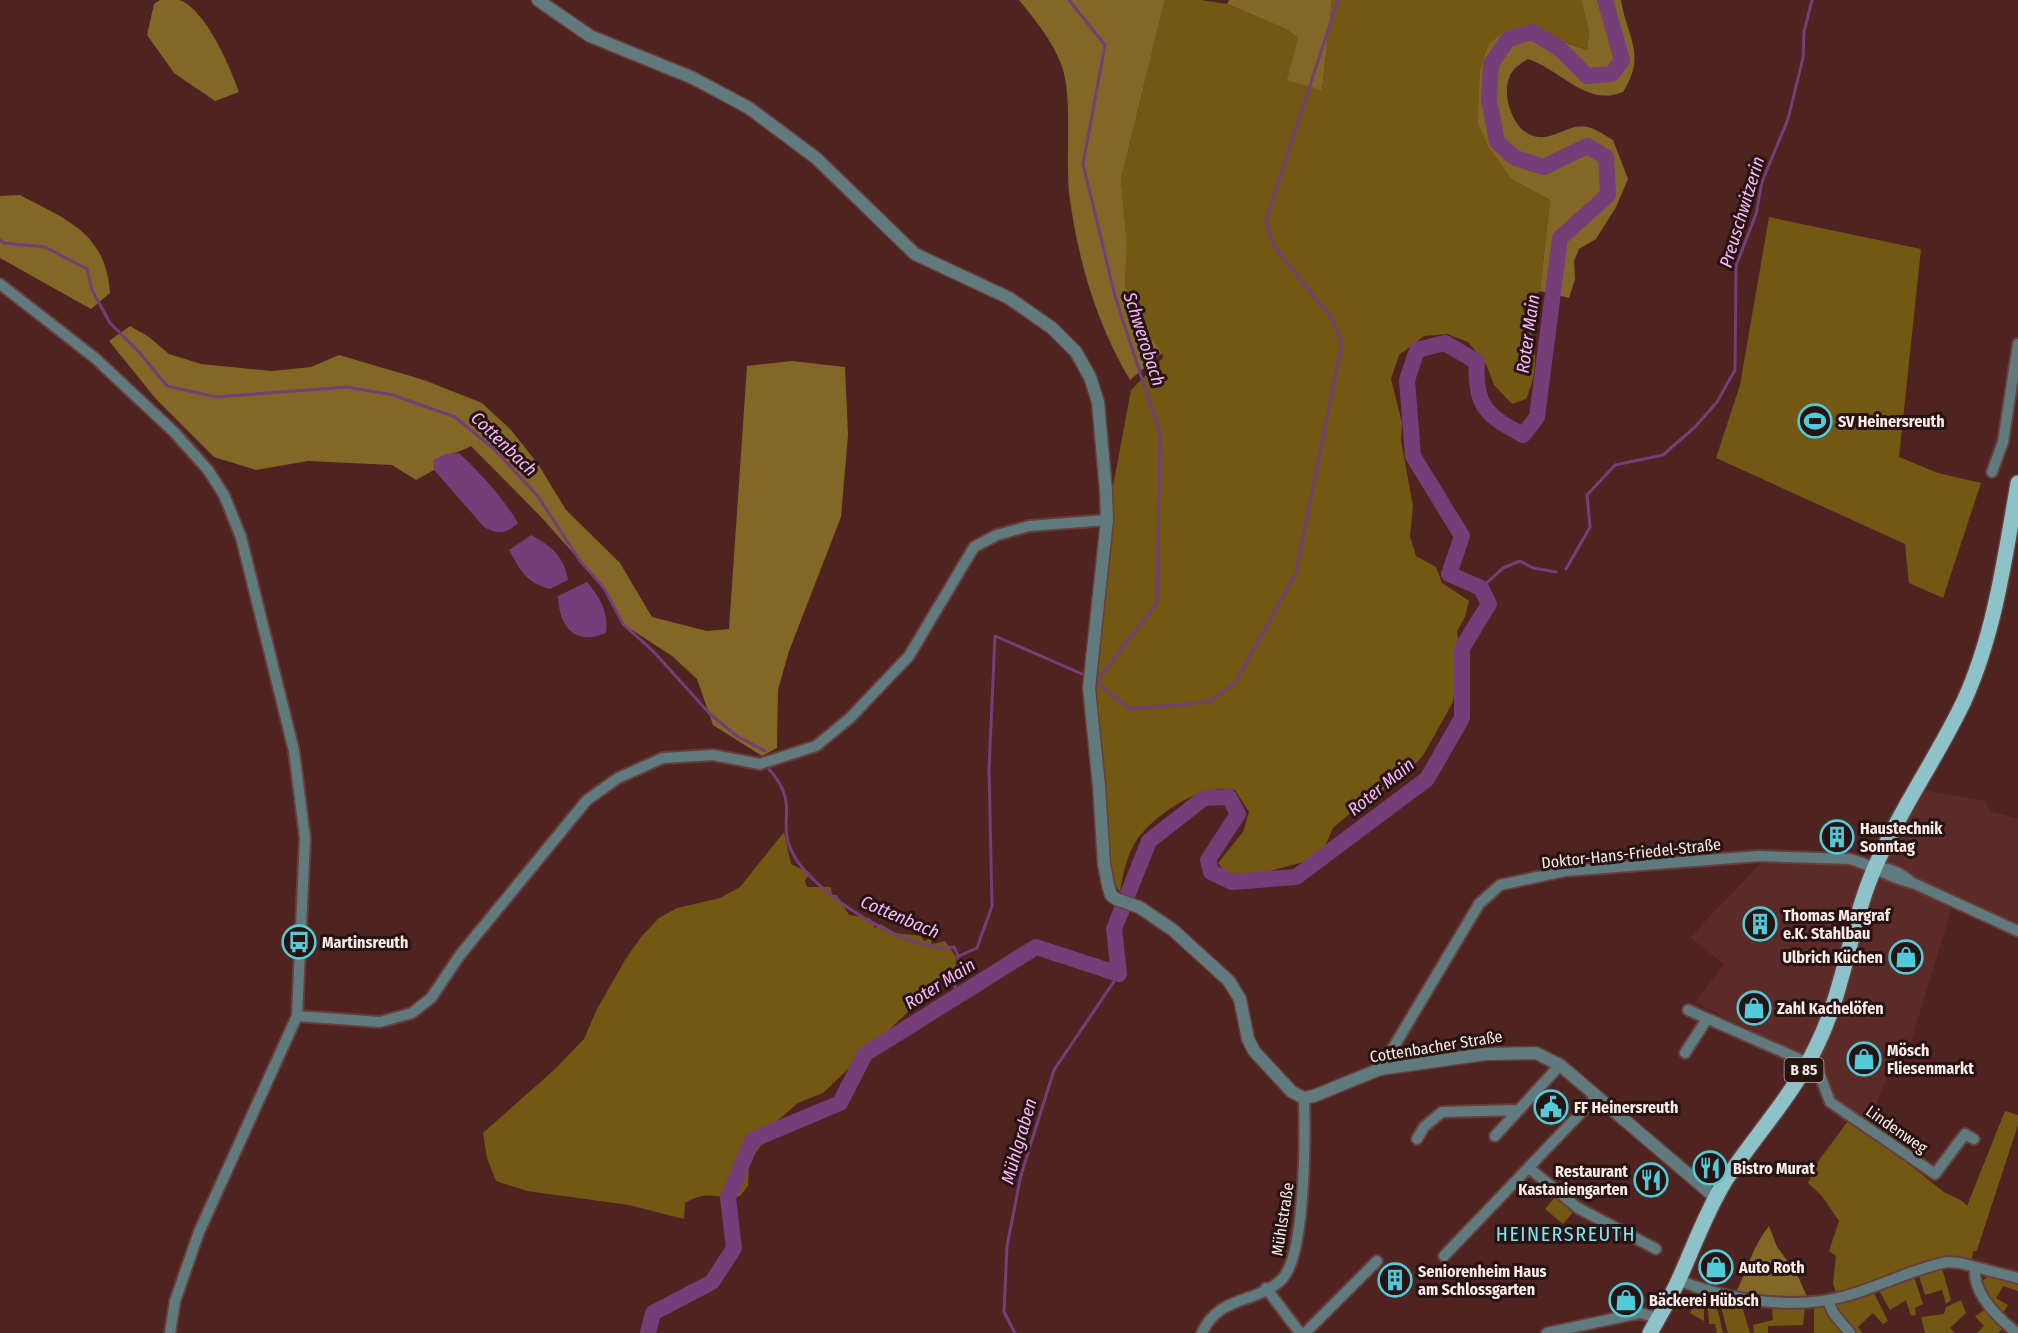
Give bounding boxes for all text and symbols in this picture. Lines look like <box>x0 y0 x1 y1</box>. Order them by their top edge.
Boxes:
water label: Preuschwitzerin <box>1715 154 1769 270</box>
water label: Schwerobach <box>1118 288 1169 389</box>
water label: Roter Main <box>1512 293 1544 375</box>
sports icon: SV Heinersreuth <box>1797 403 1833 439</box>
water label: Cottenbach <box>466 407 542 481</box>
place label: SV Heinersreuth <box>1838 412 1945 431</box>
water label: Roter Main <box>1343 753 1419 821</box>
building icon: Haustechnik Sonntag <box>1819 819 1855 855</box>
place label: Haustechnik Sonntag <box>1860 819 1943 856</box>
street label: Doktor-Hans-Friedel-Straße <box>1540 835 1722 872</box>
water label: Cottenbach <box>857 891 943 943</box>
building icon: Thomas Margraf e.K. Stahlbau <box>1742 906 1778 942</box>
place label: Thomas Margraf e.K. Stahlbau <box>1783 906 1892 943</box>
bus stop icon: Martinsreuth <box>281 924 317 960</box>
place label: Martinsreuth <box>322 933 408 952</box>
shop icon: Ulbrich Küchen <box>1888 939 1924 975</box>
place label: Ulbrich Küchen <box>1783 948 1883 967</box>
water label: Roter Main <box>901 954 979 1014</box>
shop icon: Zahl Kachelöfen <box>1736 990 1772 1026</box>
place label: Zahl Kachelöfen <box>1777 999 1884 1018</box>
street label: Cottenbacher Straße <box>1368 1027 1504 1066</box>
shop icon: Mösch Fliesenmarkt <box>1846 1041 1882 1077</box>
place label: Mösch Fliesenmarkt <box>1887 1041 1974 1078</box>
road number: B 85 <box>1784 1058 1824 1082</box>
public building icon: FF Heinersreuth <box>1533 1089 1569 1125</box>
water label: Mühlgraben <box>996 1096 1042 1186</box>
place label: FF Heinersreuth <box>1574 1098 1678 1117</box>
street label: Lindenweg <box>1862 1101 1931 1158</box>
restaurant icon: Bistro Murat <box>1692 1150 1728 1186</box>
place label: Bistro Murat <box>1733 1159 1815 1178</box>
place label: Restaurant Kastaniengarten <box>1518 1162 1628 1199</box>
restaurant icon: Restaurant Kastaniengarten <box>1633 1162 1669 1198</box>
street label: Mühlstraße <box>1267 1181 1298 1257</box>
district label: HEINERSREUTH <box>1496 1222 1636 1246</box>
shop icon: Auto Roth <box>1698 1249 1734 1285</box>
place label: Auto Roth <box>1738 1258 1805 1277</box>
building icon: Seniorenheim Haus am Schlossgarten <box>1377 1262 1413 1298</box>
place label: Seniorenheim Haus am Schlossgarten <box>1418 1262 1546 1299</box>
shop icon: Bäckerei Hübsch <box>1608 1282 1644 1318</box>
place label: Bäckerei Hübsch <box>1649 1291 1759 1310</box>

